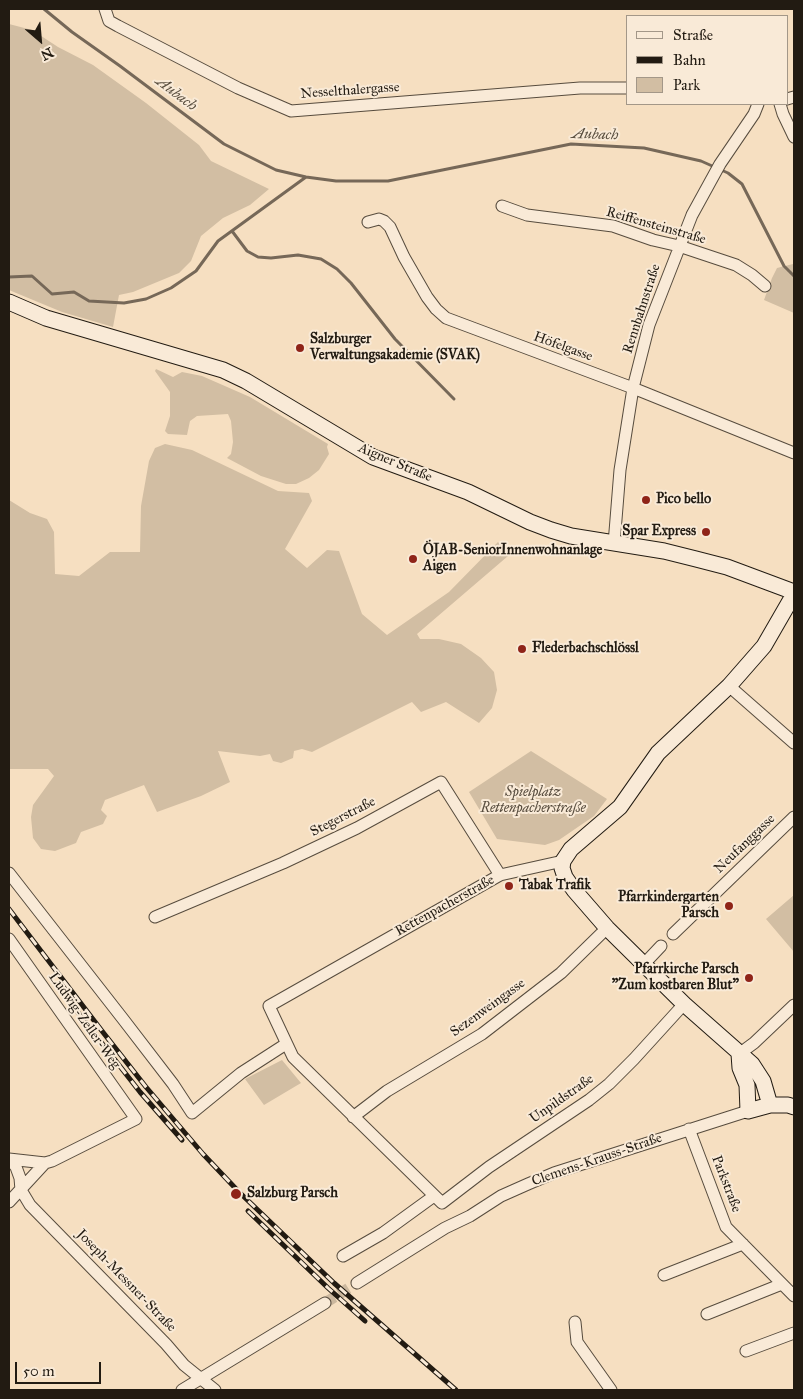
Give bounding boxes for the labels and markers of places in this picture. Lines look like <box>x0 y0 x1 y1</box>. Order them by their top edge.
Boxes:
place label: Salzburger Verwaltungsakademie (SVAK) <box>310 332 480 364</box>
marker: Salzburger Verwaltungsakademie (SVAK) <box>294 342 306 354</box>
place label: Pico bello <box>656 492 711 508</box>
marker: Pico bello <box>640 494 652 506</box>
place label: Spar Express <box>622 524 696 540</box>
marker: Spar Express <box>700 526 712 538</box>
place label: ÖJAB-SeniorInnenwohnanlage Aigen <box>423 543 602 576</box>
marker: ÖJAB-SeniorInnenwohnanlage Aigen <box>407 553 419 565</box>
place label: Flederbachschlössl <box>532 641 639 657</box>
marker: Flederbachschlössl <box>516 643 528 655</box>
place label: Tabak Trafik <box>519 878 591 894</box>
marker: Tabak Trafik <box>503 880 515 892</box>
place label: Pfarrkindergarten Parsch <box>618 890 719 922</box>
marker: Pfarrkindergarten Parsch <box>723 900 735 912</box>
place label: Pfarrkirche Parsch "Zum kostbaren Blut" <box>612 962 739 994</box>
marker: Pfarrkirche Parsch "Zum kostbaren Blut" <box>743 972 755 984</box>
place label: Salzburg Parsch <box>247 1186 338 1202</box>
marker: Salzburg Parsch <box>229 1187 243 1201</box>

